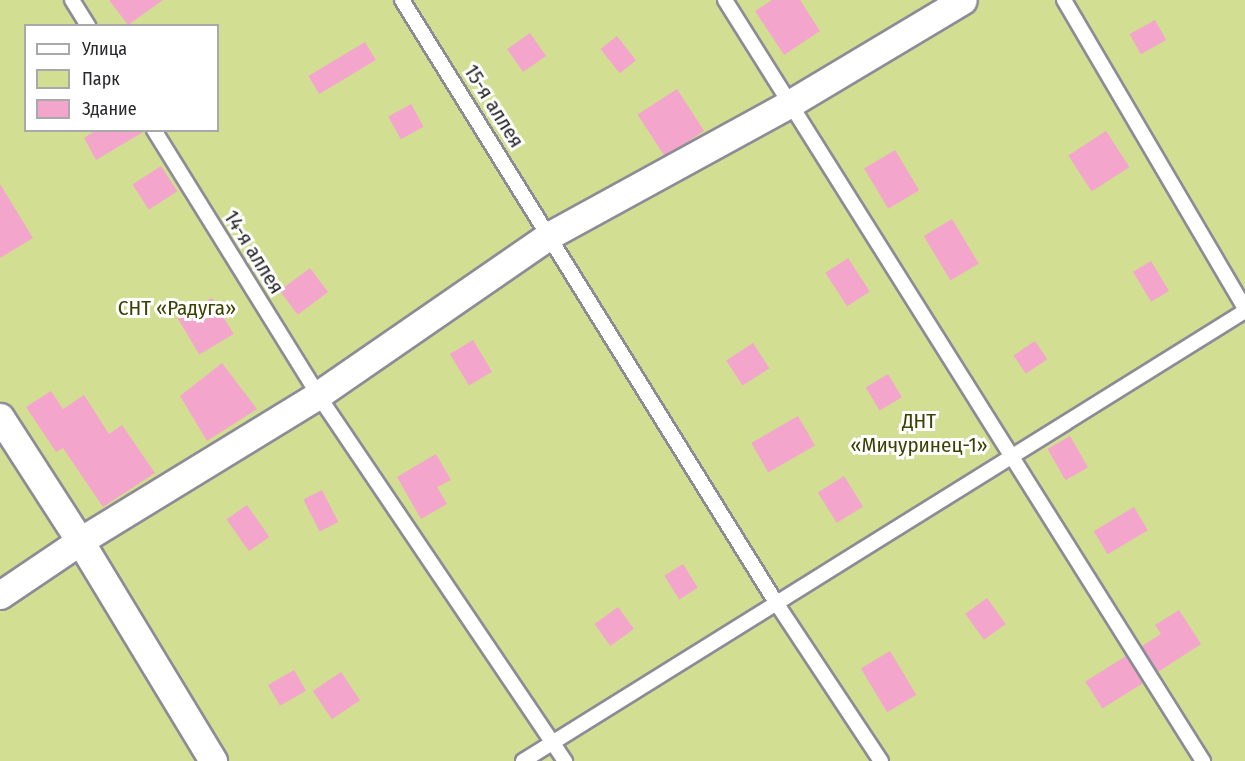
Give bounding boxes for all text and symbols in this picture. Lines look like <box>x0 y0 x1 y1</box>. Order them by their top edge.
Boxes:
legend <box>24 24 219 132</box>
text: Улица <box>82 38 127 60</box>
street label: 15-я аллея <box>459 60 529 152</box>
text: Парк <box>82 68 120 90</box>
text: Здание <box>82 98 137 120</box>
street label: 14-я аллея <box>219 206 289 298</box>
park label: СНТ «Радуга» <box>118 295 236 321</box>
park label: ДНТ «Мичуринец-1» <box>850 408 988 458</box>

